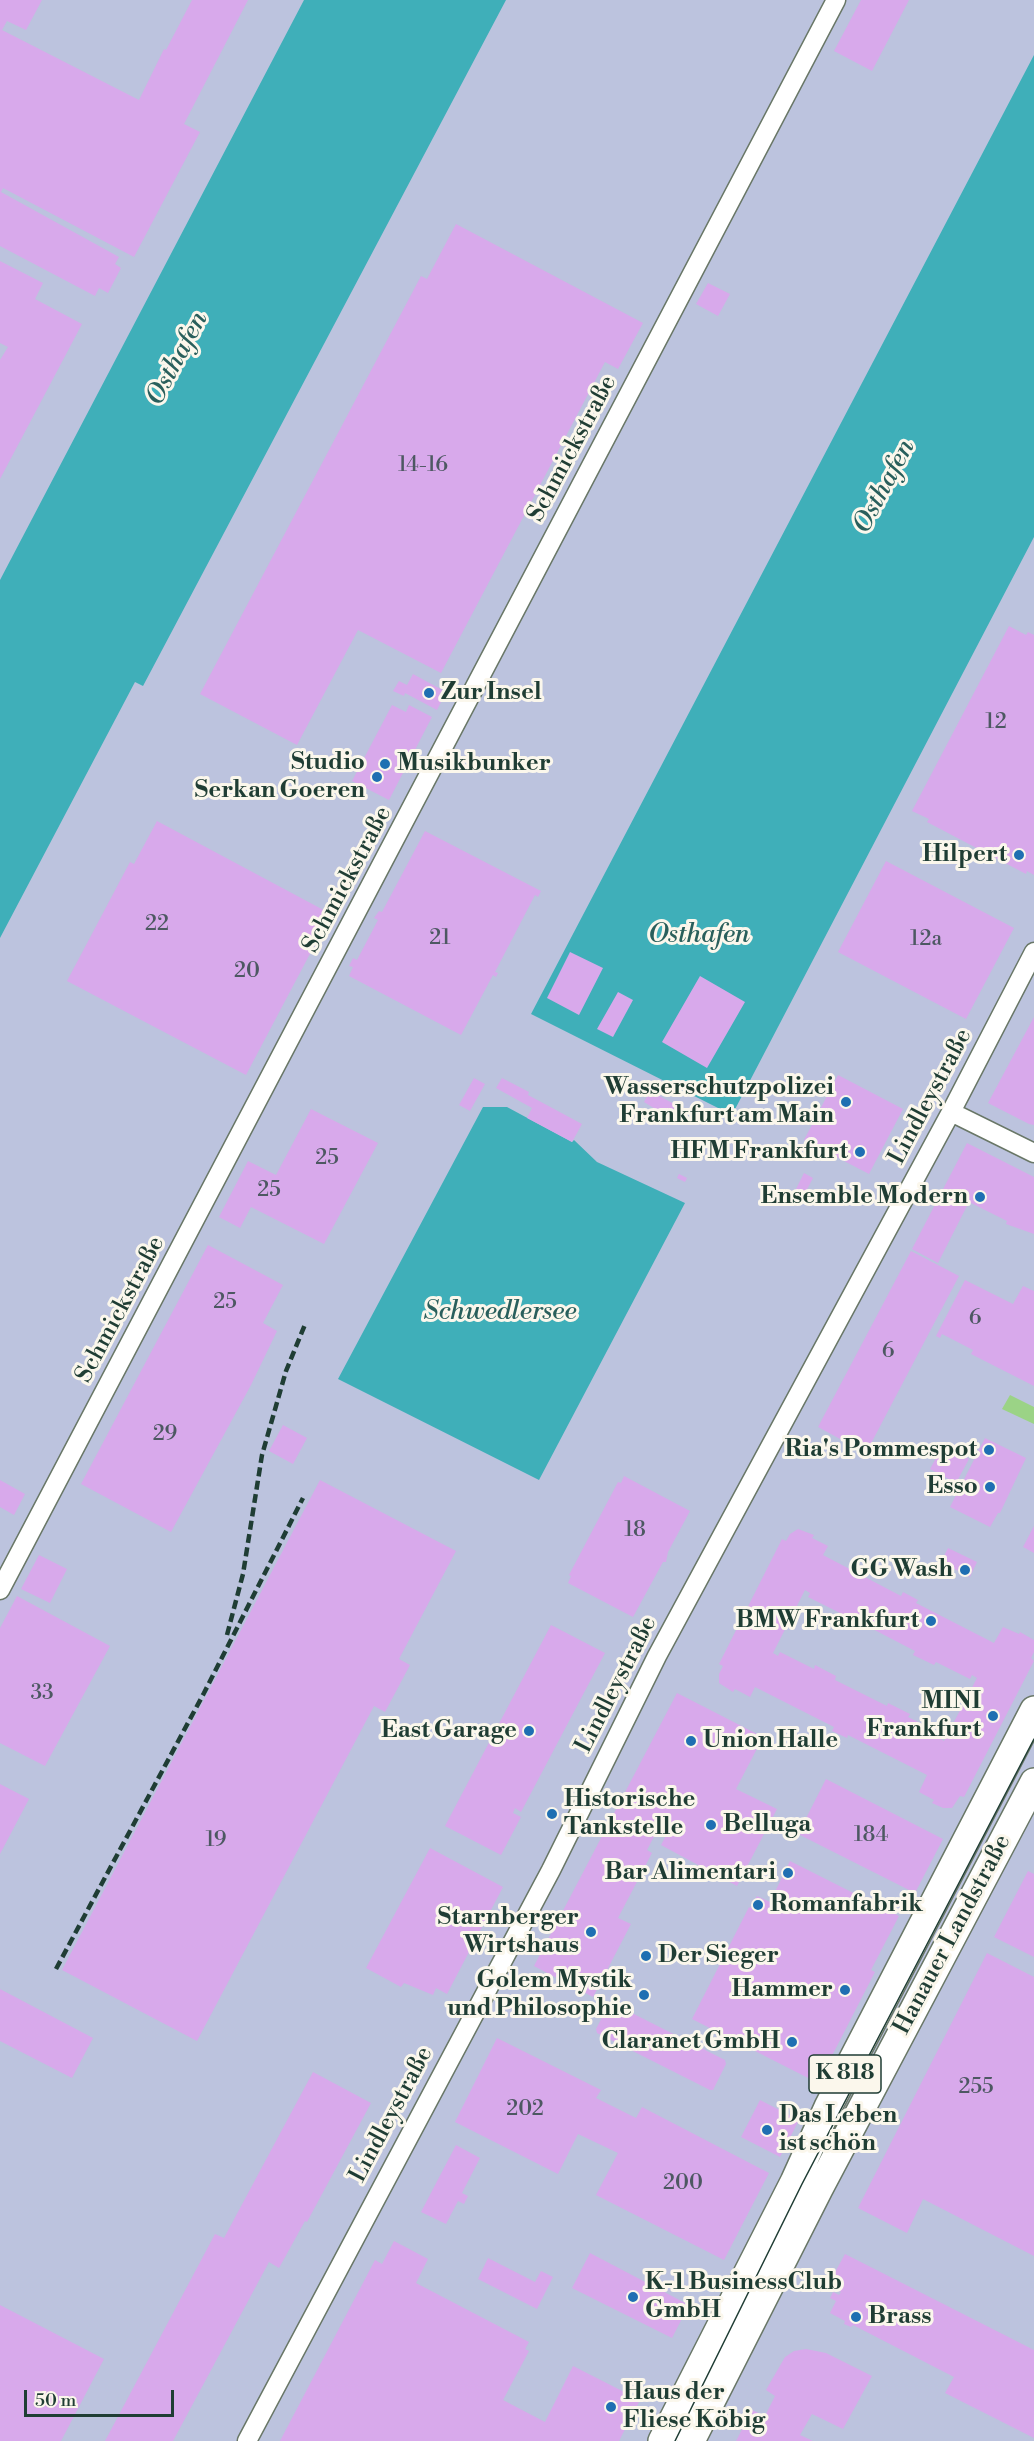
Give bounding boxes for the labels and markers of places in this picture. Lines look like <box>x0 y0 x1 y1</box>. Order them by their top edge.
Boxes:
place label: Zur Insel <box>441 679 542 707</box>
marker: Zur Insel <box>422 686 436 700</box>
place label: Studio Serkan Goeren <box>195 749 365 805</box>
place label: Musikbunker <box>397 750 551 778</box>
marker: Musikbunker <box>378 757 392 771</box>
marker: Studio Serkan Goeren <box>370 770 384 784</box>
place label: Hilpert <box>922 841 1007 869</box>
marker: Hilpert <box>1012 848 1026 862</box>
place label: Wasserschutzpolizei Frankfurt am Main <box>604 1074 834 1130</box>
marker: Wasserschutzpolizei Frankfurt am Main <box>839 1095 853 1109</box>
place label: HFM Frankfurt <box>671 1138 848 1166</box>
marker: HFM Frankfurt <box>853 1145 867 1159</box>
place label: Ensemble Modern <box>760 1183 968 1211</box>
marker: Ensemble Modern <box>973 1190 987 1204</box>
place label: Ria's Pommespot <box>785 1436 977 1464</box>
marker: Ria's Pommespot <box>982 1443 996 1457</box>
place label: Esso <box>927 1473 978 1501</box>
marker: Esso <box>983 1480 997 1494</box>
place label: GG Wash <box>851 1556 953 1584</box>
marker: GG Wash <box>958 1563 972 1577</box>
place label: BMW Frankfurt <box>736 1607 919 1635</box>
marker: BMW Frankfurt <box>924 1614 938 1628</box>
place label: MINI Frankfurt <box>866 1688 981 1744</box>
marker: MINI Frankfurt <box>986 1709 1000 1723</box>
place label: East Garage <box>381 1717 517 1745</box>
marker: East Garage <box>522 1724 536 1738</box>
place label: Union Halle <box>703 1727 838 1755</box>
marker: Union Halle <box>684 1734 698 1748</box>
place label: Historische Tankstelle <box>564 1786 695 1842</box>
marker: Historische Tankstelle <box>545 1807 559 1821</box>
place label: Belluga <box>723 1811 811 1839</box>
marker: Belluga <box>704 1818 718 1832</box>
place label: Bar Alimentari <box>604 1859 776 1887</box>
marker: Bar Alimentari <box>781 1866 795 1880</box>
place label: Romanfabrik <box>770 1891 923 1919</box>
marker: Romanfabrik <box>751 1898 765 1912</box>
place label: Starnberger Wirtshaus <box>437 1904 579 1960</box>
marker: Starnberger Wirtshaus <box>584 1925 598 1939</box>
place label: Der Sieger <box>658 1942 779 1970</box>
marker: Der Sieger <box>639 1949 653 1963</box>
place label: Golem Mystik und Philosophie <box>447 1967 632 2023</box>
place label: Hammer <box>731 1976 833 2004</box>
marker: Hammer <box>838 1983 852 1997</box>
marker: Golem Mystik und Philosophie <box>637 1988 651 2002</box>
place label: Claranet GmbH <box>601 2028 780 2056</box>
marker: Claranet GmbH <box>785 2035 799 2049</box>
place label: Das Leben ist schön <box>779 2102 897 2158</box>
marker: Das Leben ist schön <box>760 2123 774 2137</box>
place label: K-1 BusinessClub GmbH <box>645 2269 842 2325</box>
marker: K-1 BusinessClub GmbH <box>626 2290 640 2304</box>
place label: Brass <box>868 2303 932 2331</box>
marker: Brass <box>849 2310 863 2324</box>
place label: Haus der Fliese Köbig <box>623 2379 765 2435</box>
marker: Haus der Fliese Köbig <box>604 2400 618 2414</box>

